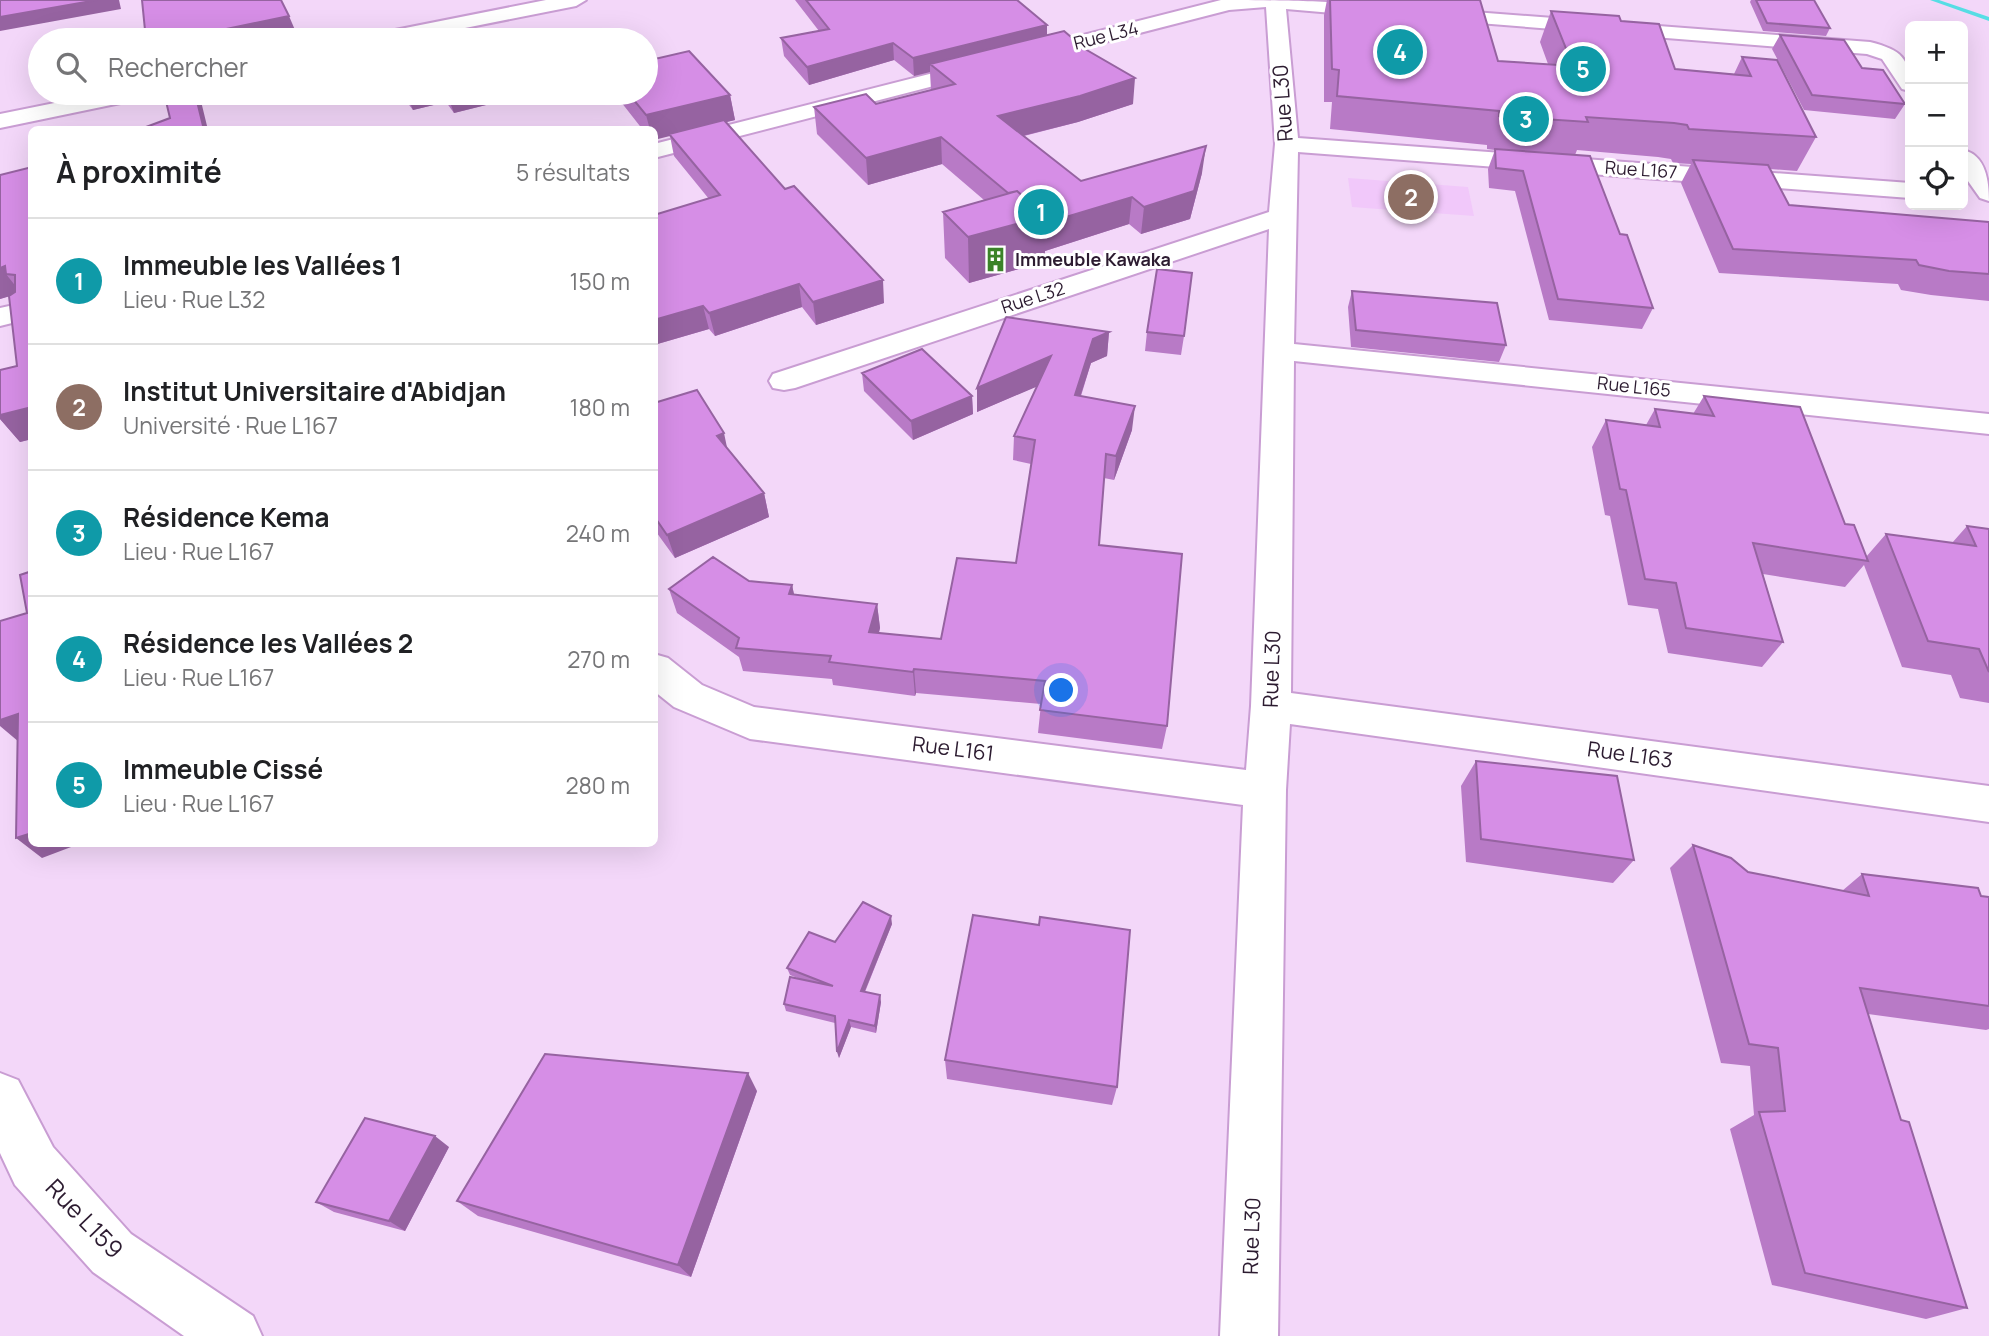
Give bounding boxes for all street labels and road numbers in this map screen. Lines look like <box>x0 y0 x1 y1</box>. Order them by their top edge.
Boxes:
street label: Rue L34 <box>1071 15 1141 55</box>
street label: Rue L30 <box>1265 64 1299 143</box>
street label: Rue L167 <box>1604 155 1678 184</box>
street label: Rue L32 <box>998 276 1068 319</box>
street label: Rue L165 <box>1596 370 1672 402</box>
street label: Rue L30 <box>1256 630 1286 708</box>
street label: Rue L161 <box>911 729 996 767</box>
street label: Rue L163 <box>1586 734 1675 774</box>
street label: Rue L159 <box>39 1171 131 1265</box>
street label: Rue L30 <box>1236 1197 1266 1275</box>

